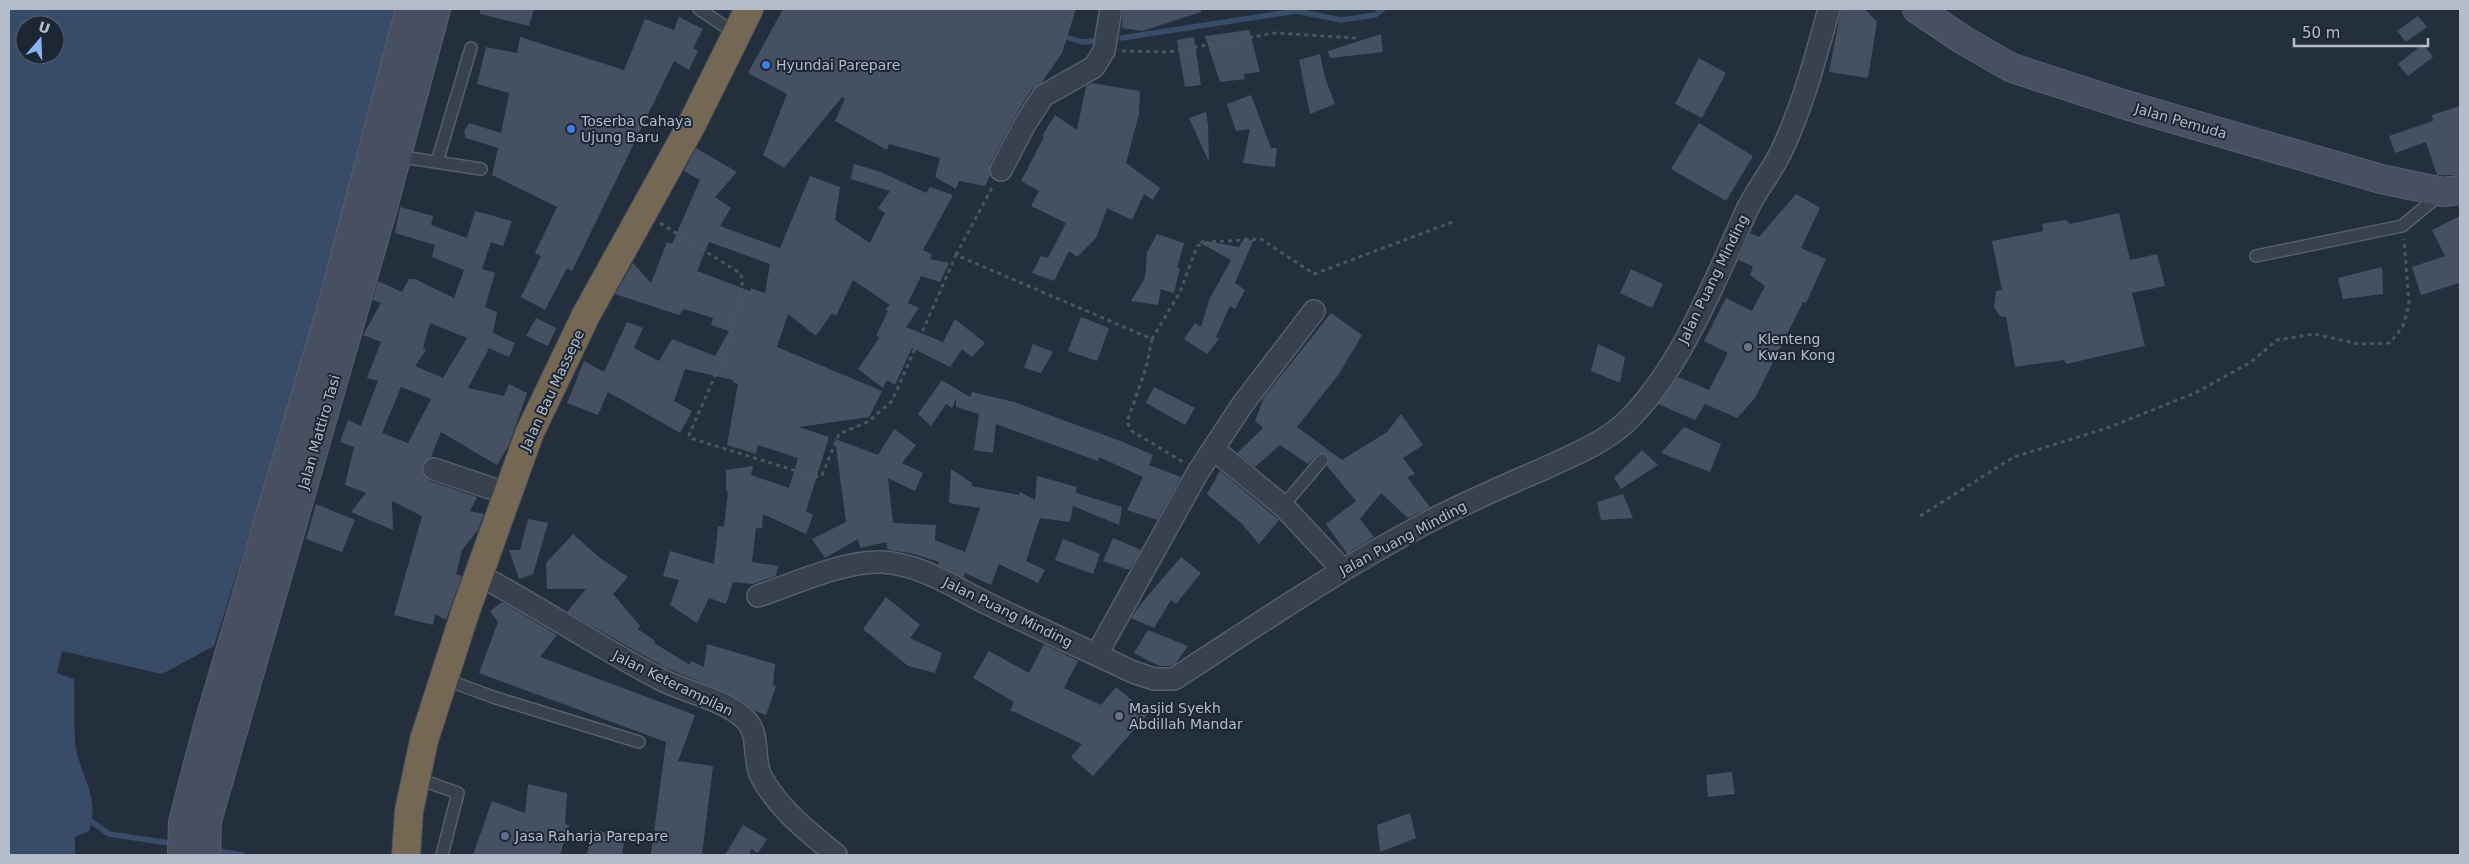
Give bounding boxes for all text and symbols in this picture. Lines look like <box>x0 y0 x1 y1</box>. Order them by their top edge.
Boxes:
north arrow <box>15 15 65 65</box>
scale bar <box>2294 15 2428 47</box>
text: U <box>36 18 52 37</box>
text: 50 m <box>2302 24 2340 42</box>
place label: Hyundai Parepare <box>776 57 900 73</box>
marker: Hyundai Parepare <box>760 59 772 71</box>
street label: Jalan Pemuda <box>2132 100 2229 142</box>
place label: Toserba Cahaya Ujung Baru <box>580 113 692 145</box>
marker: Toserba Cahaya Ujung Baru <box>565 123 577 135</box>
street label: Jalan Puang Minding <box>1674 212 1751 347</box>
street label: Jalan Bau Massepe <box>517 327 587 454</box>
place label: Klenteng Kwan Kong <box>1758 331 1835 363</box>
marker: Klenteng Kwan Kong <box>1742 341 1754 353</box>
street label: Jalan Mattiro Tasi <box>295 373 343 492</box>
street label: Jalan Puang Minding <box>1336 498 1469 579</box>
street label: Jalan Puang Minding <box>940 573 1075 650</box>
street label: Jalan Keterampilan <box>609 646 736 719</box>
place label: Masjid Syekh Abdillah Mandar <box>1129 700 1243 732</box>
marker: Masjid Syekh Abdillah Mandar <box>1113 710 1125 722</box>
place label: Jasa Raharja Parepare <box>514 828 668 844</box>
marker: Jasa Raharja Parepare <box>499 830 511 842</box>

